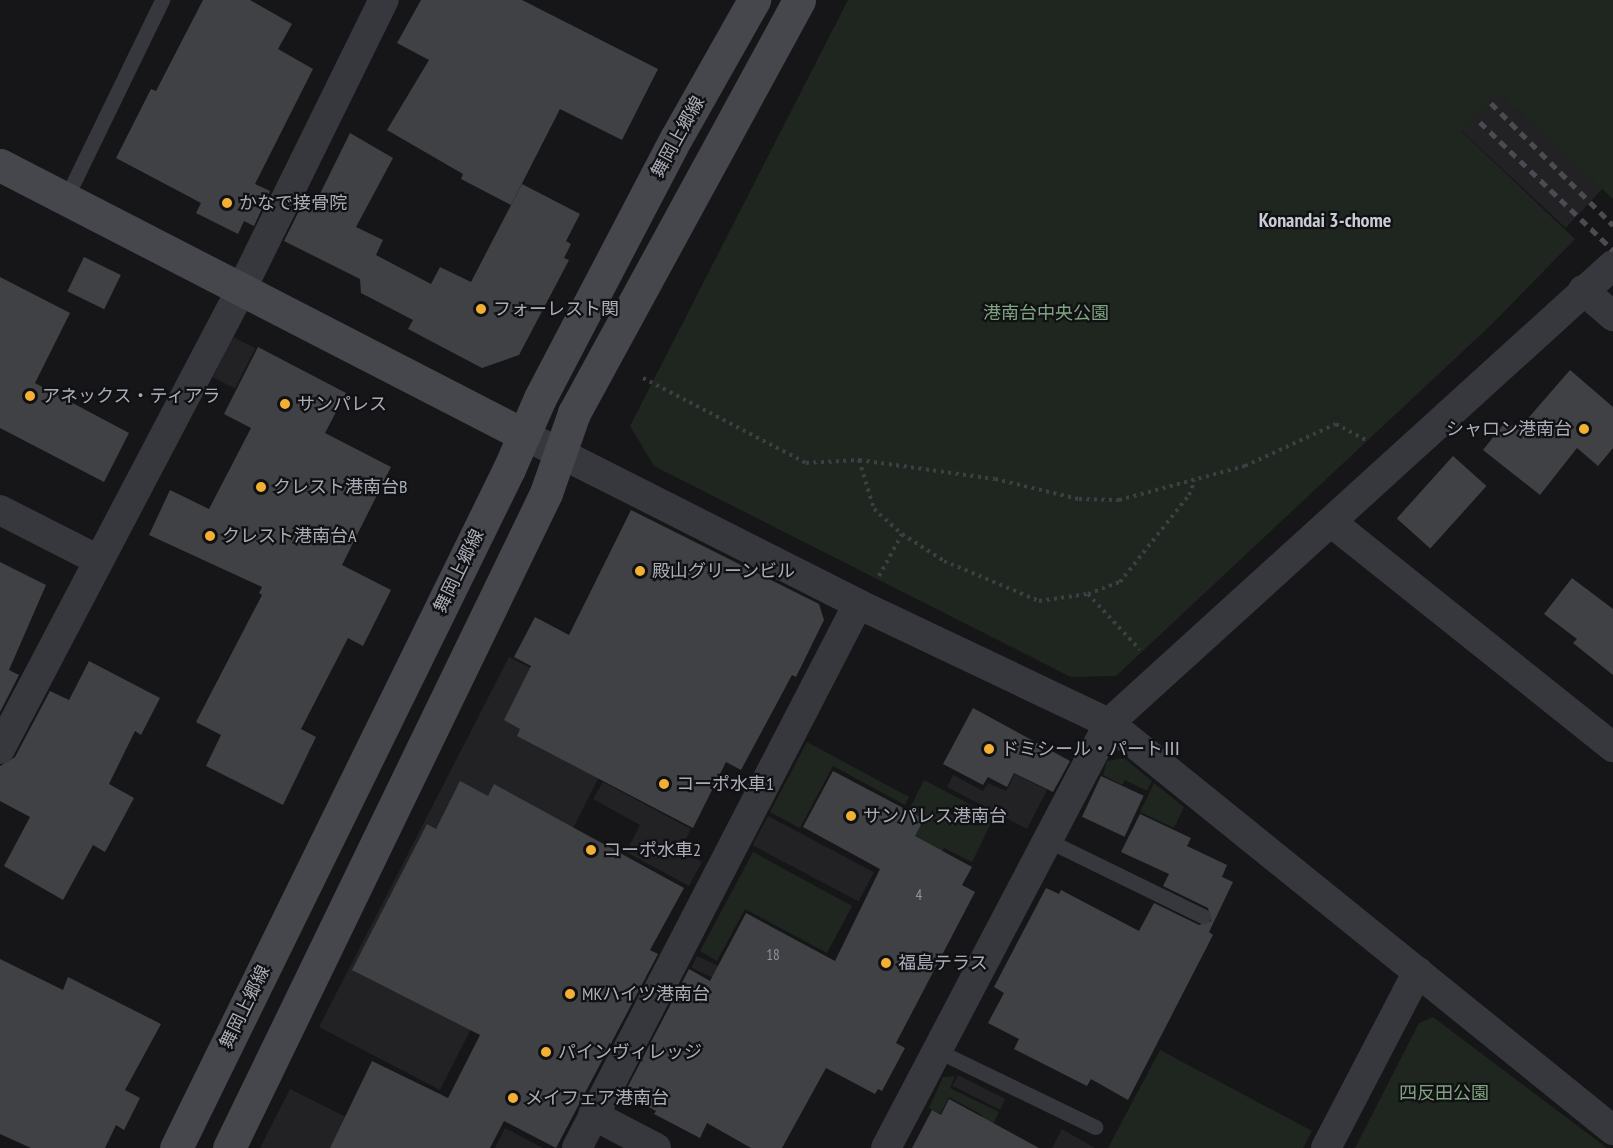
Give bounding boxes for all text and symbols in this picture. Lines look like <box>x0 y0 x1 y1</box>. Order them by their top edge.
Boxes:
street label: 舞岡上郷線 <box>647 92 709 182</box>
place label: かなで接骨院 <box>239 192 347 214</box>
marker: かなで接骨院 <box>220 196 234 210</box>
district label: Konandai 3-chome <box>1259 208 1391 232</box>
place label: フォーレスト関 <box>493 298 619 320</box>
marker: フォーレスト関 <box>474 302 488 316</box>
park label: 港南台中央公園 <box>983 302 1109 324</box>
place label: アネックス・ティアラ <box>42 385 222 407</box>
marker: アネックス・ティアラ <box>23 389 37 403</box>
place label: サンパレス <box>297 393 387 415</box>
marker: サンパレス <box>278 397 292 411</box>
place label: シャロン港南台 <box>1446 418 1572 440</box>
marker: シャロン港南台 <box>1577 422 1591 436</box>
place label: クレスト港南台B <box>273 476 407 498</box>
marker: クレスト港南台B <box>254 480 268 494</box>
place label: クレスト港南台A <box>222 525 357 547</box>
street label: 舞岡上郷線 <box>430 526 488 616</box>
marker: クレスト港南台A <box>203 529 217 543</box>
place label: 殿山グリーンビル <box>652 560 796 582</box>
marker: 殿山グリーンビル <box>633 564 647 578</box>
place label: ドミシール・パートⅢ <box>1001 738 1181 760</box>
marker: ドミシール・パートⅢ <box>982 742 996 756</box>
place label: コーポ水車1 <box>676 773 774 795</box>
marker: コーポ水車1 <box>657 777 671 791</box>
place label: サンパレス港南台 <box>863 805 1007 827</box>
marker: サンパレス港南台 <box>844 809 858 823</box>
place label: コーポ水車2 <box>603 839 701 861</box>
marker: コーポ水車2 <box>584 843 598 857</box>
house number: 4 <box>916 886 922 904</box>
house number: 18 <box>766 946 780 964</box>
place label: 福島テラス <box>898 952 988 974</box>
marker: 福島テラス <box>879 956 893 970</box>
street label: 舞岡上郷線 <box>216 962 274 1052</box>
place label: MKハイツ港南台 <box>582 983 710 1005</box>
marker: MKハイツ港南台 <box>563 987 577 1001</box>
place label: パインヴィレッジ <box>558 1041 702 1063</box>
marker: パインヴィレッジ <box>539 1045 553 1059</box>
park label: 四反田公園 <box>1399 1082 1489 1104</box>
place label: メイフェア港南台 <box>525 1087 669 1109</box>
marker: メイフェア港南台 <box>506 1091 520 1105</box>

